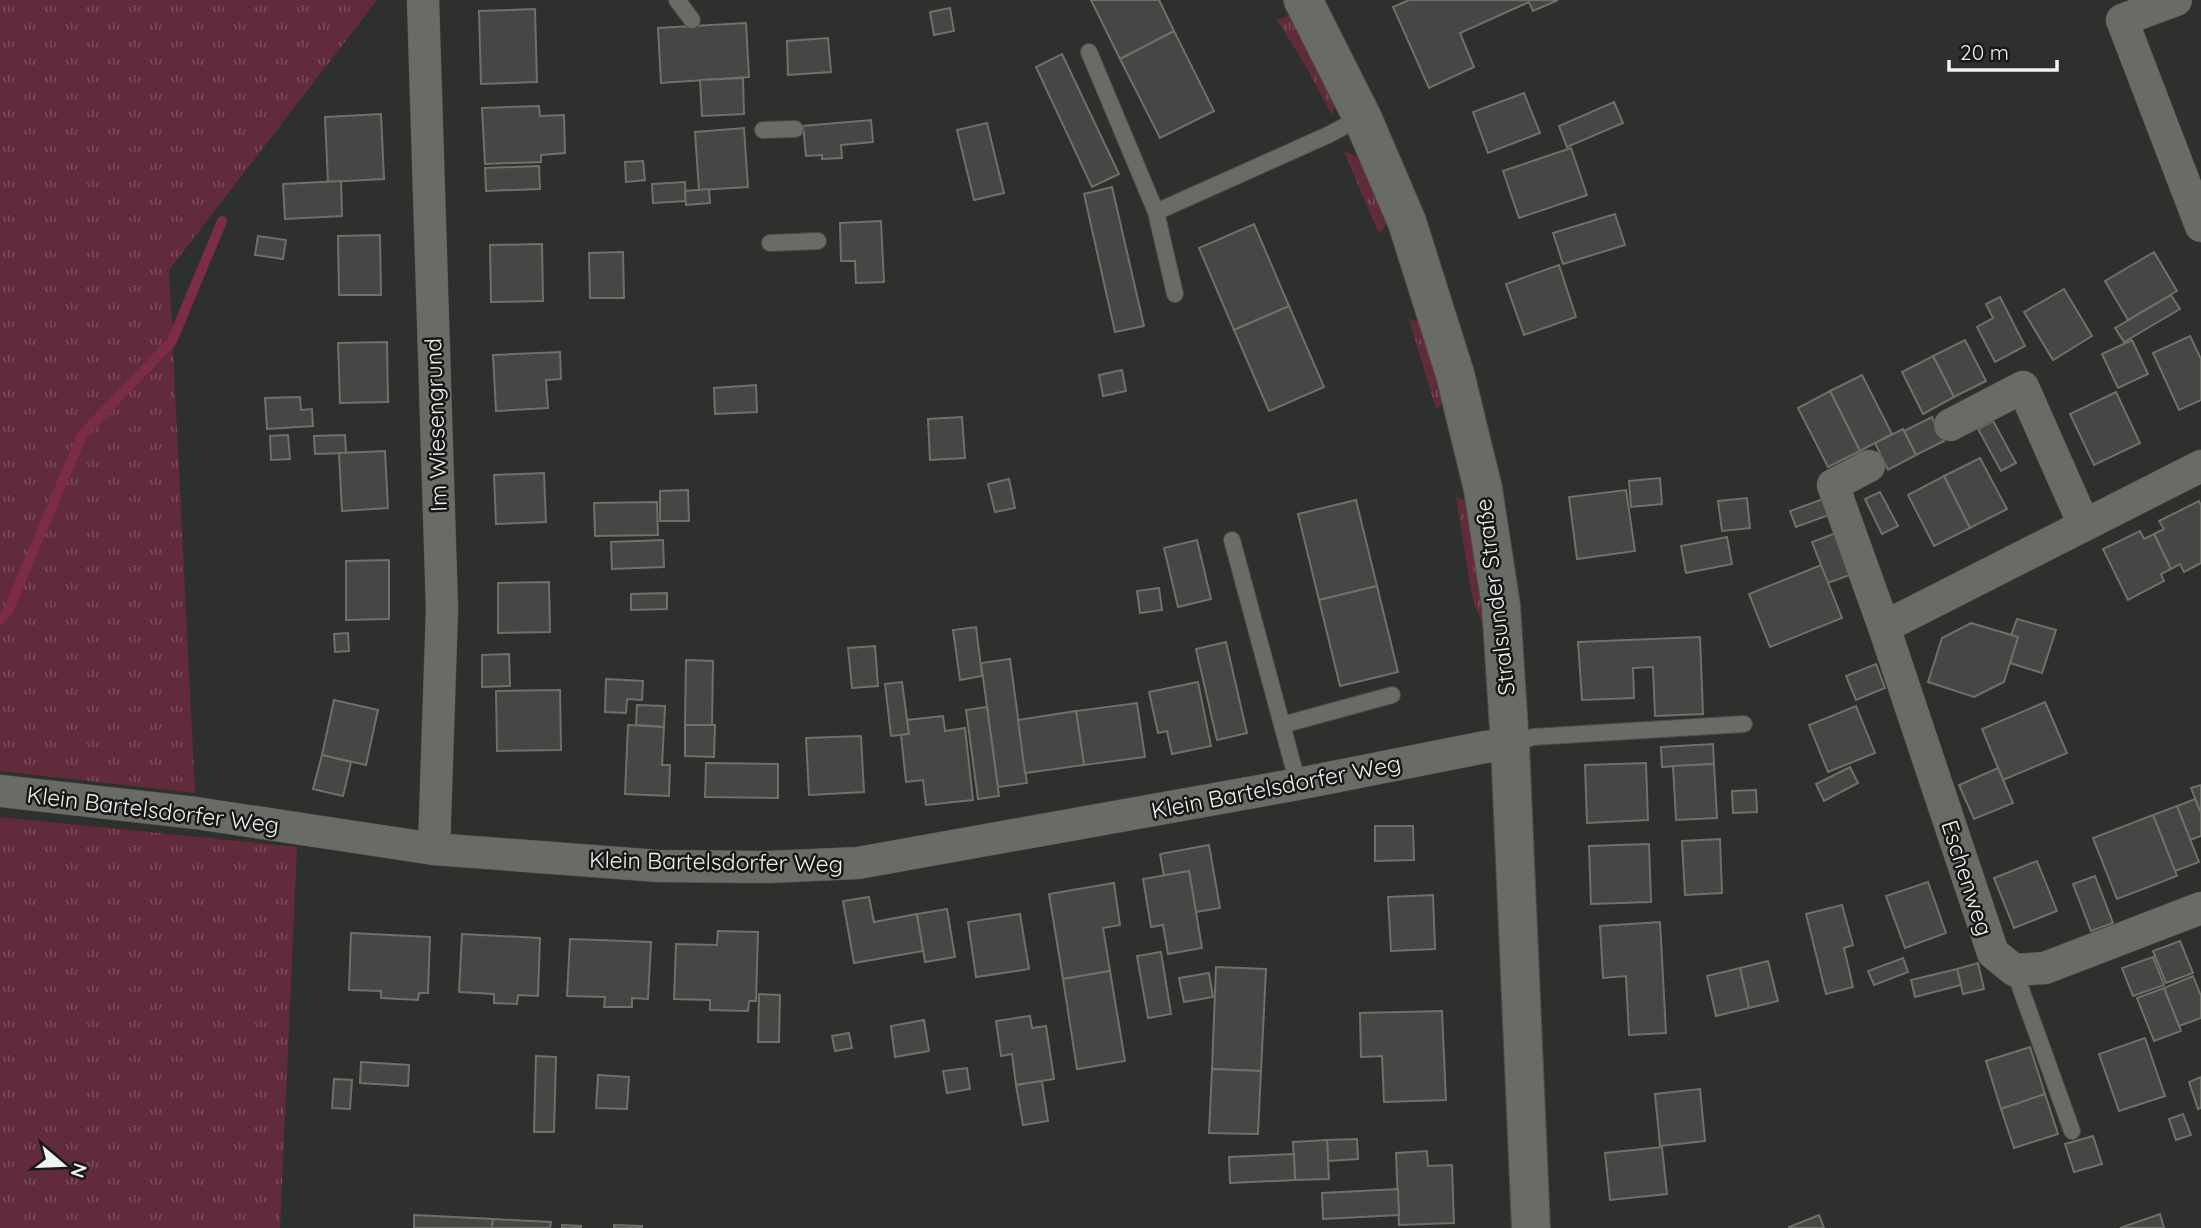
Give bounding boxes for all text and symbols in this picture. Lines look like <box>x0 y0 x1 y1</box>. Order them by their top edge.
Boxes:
scale bar <box>1949 28 2058 72</box>
text: 20 m <box>1960 39 2009 65</box>
street label: Im Wiesengrund <box>418 338 453 512</box>
street label: Stralsunder Straße <box>1468 497 1521 697</box>
street label: Klein Bartelsdorfer Weg <box>1149 748 1403 825</box>
street label: Klein Bartelsdorfer Weg <box>25 780 281 839</box>
street label: Eschenweg <box>1935 816 2000 939</box>
street label: Klein Bartelsdorfer Weg <box>589 845 843 878</box>
north arrow <box>28 1130 98 1200</box>
text: N <box>65 1160 93 1181</box>

